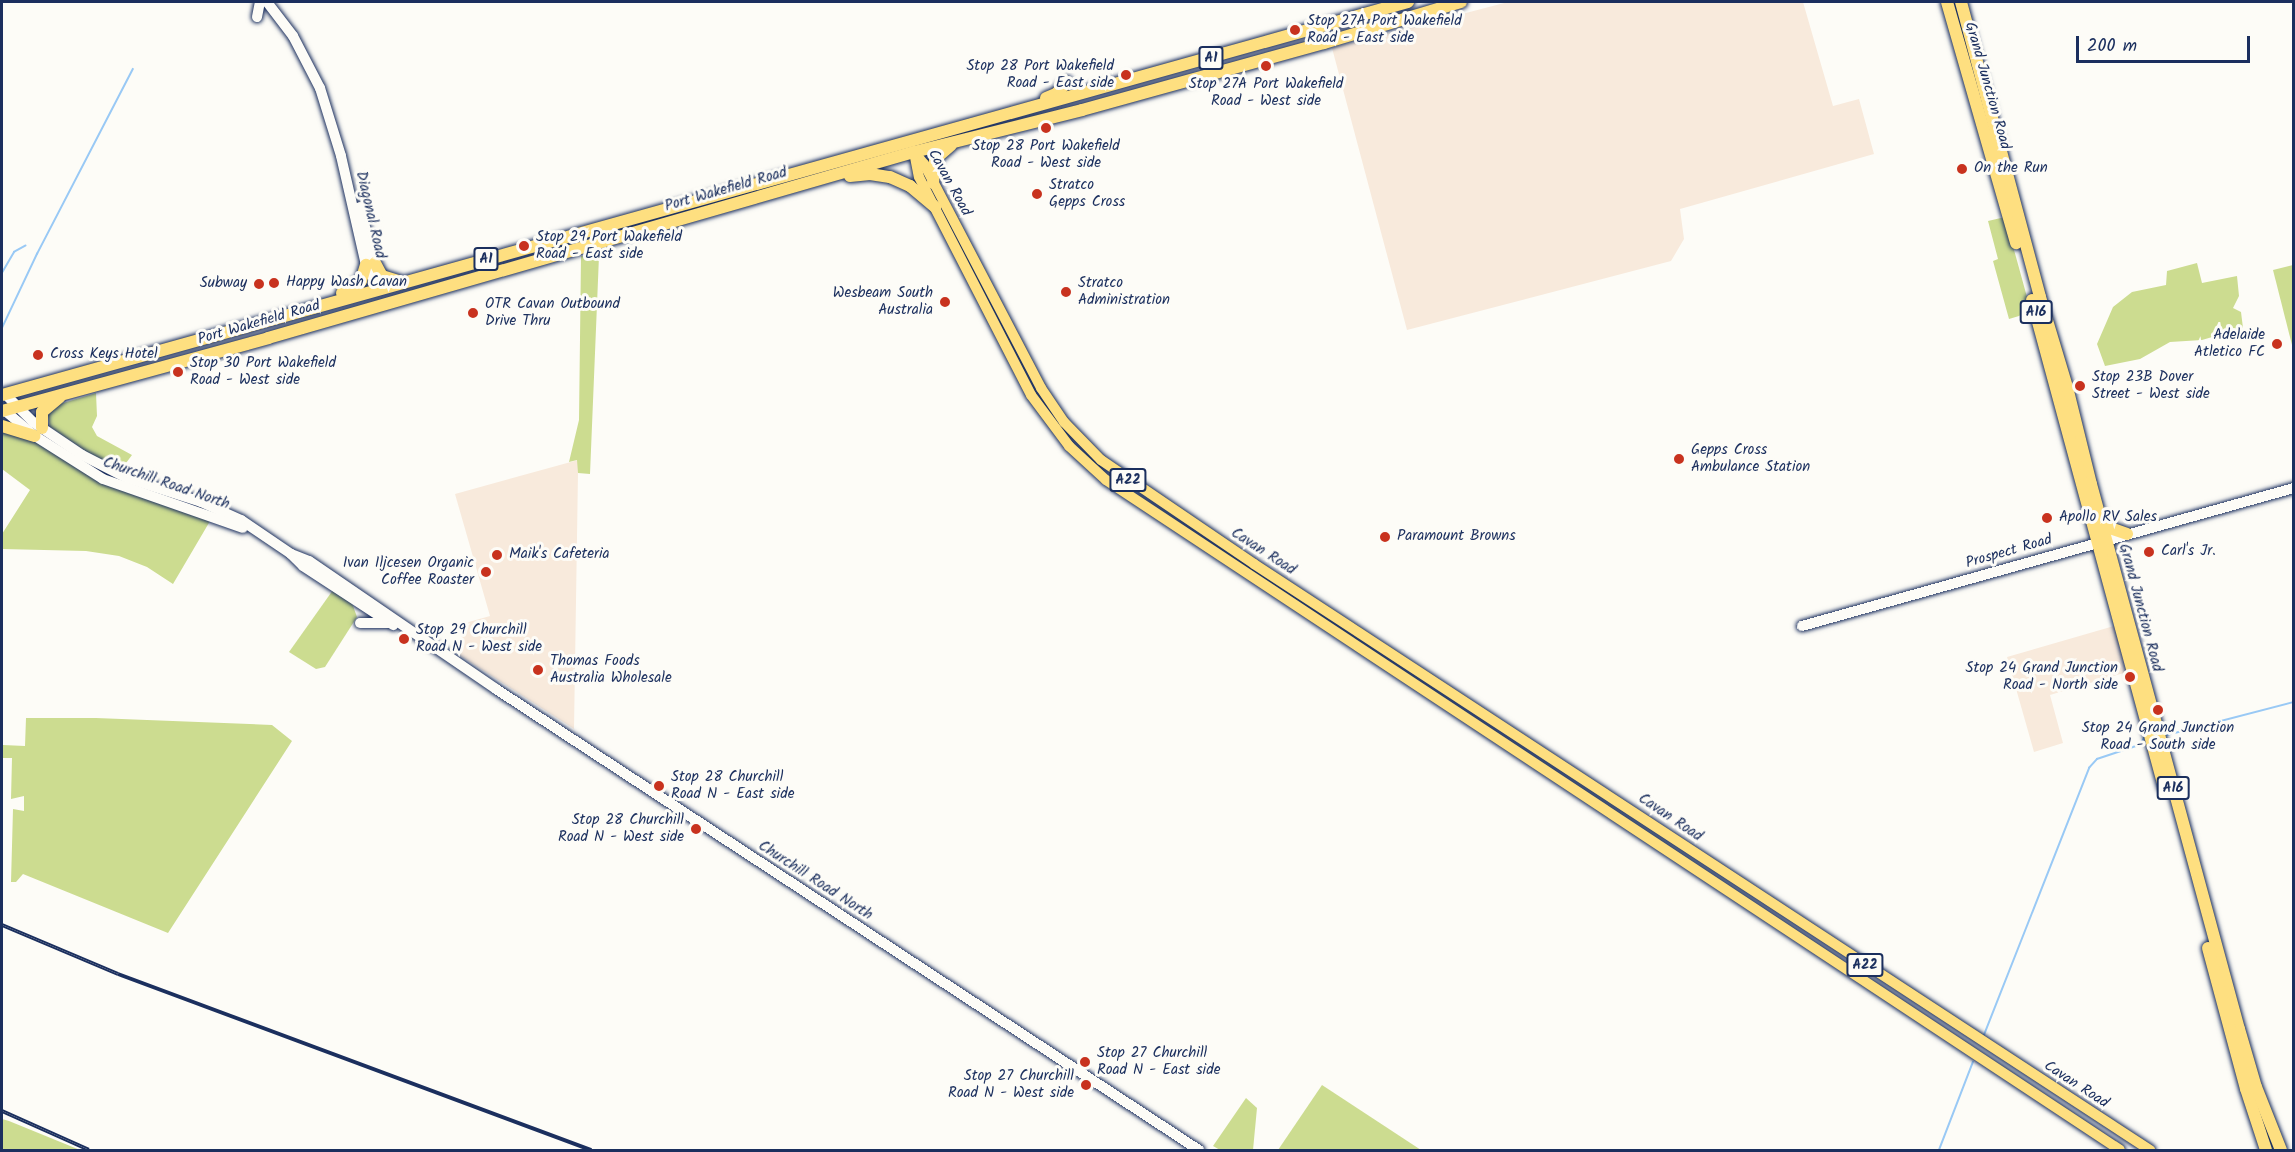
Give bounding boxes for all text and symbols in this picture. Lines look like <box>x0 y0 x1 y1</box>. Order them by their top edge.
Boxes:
place label: Stop 27A Port Wakefield Road - East side <box>1307 12 1462 47</box>
street label: Grand Junction Road <box>1960 20 2014 152</box>
marker: Stop 27A Port Wakefield Road - East side <box>1288 23 1302 37</box>
scale bar <box>2079 24 2253 62</box>
text: 200 m <box>2087 32 2137 61</box>
road number: A1 <box>1198 47 1224 69</box>
place label: Stop 28 Port Wakefield Road - East side <box>966 57 1114 92</box>
marker: Stop 27A Port Wakefield Road - West side <box>1259 59 1273 73</box>
marker: Stop 28 Port Wakefield Road - East side <box>1119 68 1133 82</box>
place label: Stop 27A Port Wakefield Road - West side <box>1189 75 1343 110</box>
marker: Stop 28 Port Wakefield Road - West side <box>1039 121 1053 135</box>
place label: Stop 28 Port Wakefield Road - West side <box>972 137 1120 172</box>
street label: Cavan Road <box>923 147 975 219</box>
place label: On the Run <box>1974 160 2048 178</box>
marker: On the Run <box>1955 162 1969 176</box>
street label: Port Wakefield Road <box>663 164 789 216</box>
street label: Diagonal Road <box>351 170 389 260</box>
place label: Stratco Gepps Cross <box>1049 176 1125 211</box>
marker: Stratco Gepps Cross <box>1030 187 1044 201</box>
place label: Stop 29 Port Wakefield Road - East side <box>536 228 682 263</box>
marker: Stop 29 Port Wakefield Road - East side <box>517 239 531 253</box>
road number: A1 <box>472 248 500 270</box>
place label: Happy Wash Cavan <box>286 274 407 292</box>
place label: Stratco Administration <box>1078 274 1170 309</box>
place label: Subway <box>200 275 247 293</box>
marker: Happy Wash Cavan <box>267 276 281 290</box>
marker: Subway <box>252 277 266 291</box>
place label: Wesbeam South Australia <box>833 284 933 319</box>
marker: Stratco Administration <box>1059 285 1073 299</box>
place label: OTR Cavan Outbound Drive Thru <box>485 295 620 330</box>
marker: Wesbeam South Australia <box>938 295 952 309</box>
street label: Port Wakefield Road <box>196 297 322 349</box>
road number: A16 <box>2020 301 2052 323</box>
marker: OTR Cavan Outbound Drive Thru <box>466 306 480 320</box>
place label: Adelaide Atletico FC <box>2194 326 2265 361</box>
marker: Adelaide Atletico FC <box>2270 337 2284 351</box>
place label: Cross Keys Hotel <box>50 346 158 364</box>
marker: Cross Keys Hotel <box>31 348 45 362</box>
place label: Stop 30 Port Wakefield Road - West side <box>190 354 336 389</box>
marker: Stop 30 Port Wakefield Road - West side <box>171 365 185 379</box>
place label: Stop 23B Dover Street - West side <box>2092 368 2210 403</box>
marker: Stop 23B Dover Street - West side <box>2073 379 2087 393</box>
place label: Gepps Cross Ambulance Station <box>1691 441 1810 476</box>
marker: Gepps Cross Ambulance Station <box>1672 452 1686 466</box>
street label: Churchill Road North <box>100 454 232 514</box>
road number: A22 <box>1108 469 1148 491</box>
place label: Apollo RV Sales <box>2059 509 2157 527</box>
marker: Apollo RV Sales <box>2040 511 2054 525</box>
street label: Cavan Road <box>1227 524 1299 580</box>
place label: Paramount Browns <box>1397 528 1516 546</box>
marker: Paramount Browns <box>1378 530 1392 544</box>
street label: Prospect Road <box>1964 531 2054 573</box>
street label: Grand Junction Road <box>2114 542 2166 674</box>
place label: Carl's Jr. <box>2161 543 2216 561</box>
marker: Carl's Jr. <box>2142 545 2156 559</box>
place label: Maik's Cafeteria <box>509 546 610 564</box>
marker: Maik's Cafeteria <box>490 548 504 562</box>
place label: Ivan Iljcesen Organic Coffee Roaster <box>343 554 474 589</box>
marker: Ivan Iljcesen Organic Coffee Roaster <box>479 565 493 579</box>
place label: Stop 29 Churchill Road N - West side <box>416 621 542 656</box>
marker: Stop 29 Churchill Road N - West side <box>397 632 411 646</box>
place label: Thomas Foods Australia Wholesale <box>550 652 672 687</box>
place label: Stop 24 Grand Junction Road - North side <box>1966 659 2118 694</box>
marker: Thomas Foods Australia Wholesale <box>531 663 545 677</box>
marker: Stop 24 Grand Junction Road - North side <box>2123 670 2137 684</box>
marker: Stop 24 Grand Junction Road - South side <box>2151 703 2165 717</box>
place label: Stop 24 Grand Junction Road - South side <box>2082 719 2234 754</box>
place label: Stop 28 Churchill Road N - East side <box>671 768 794 803</box>
road number: A16 <box>2156 777 2190 799</box>
marker: Stop 28 Churchill Road N - East side <box>652 779 666 793</box>
street label: Cavan Road <box>1635 790 1705 846</box>
place label: Stop 28 Churchill Road N - West side <box>558 811 684 846</box>
marker: Stop 28 Churchill Road N - West side <box>689 822 703 836</box>
street label: Churchill Road North <box>754 837 876 925</box>
road number: A22 <box>1846 954 1884 976</box>
place label: Stop 27 Churchill Road N - East side <box>1097 1044 1220 1079</box>
marker: Stop 27 Churchill Road N - East side <box>1078 1055 1092 1069</box>
street label: Cavan Road <box>2040 1057 2112 1113</box>
place label: Stop 27 Churchill Road N - West side <box>948 1067 1074 1102</box>
marker: Stop 27 Churchill Road N - West side <box>1079 1078 1093 1092</box>

